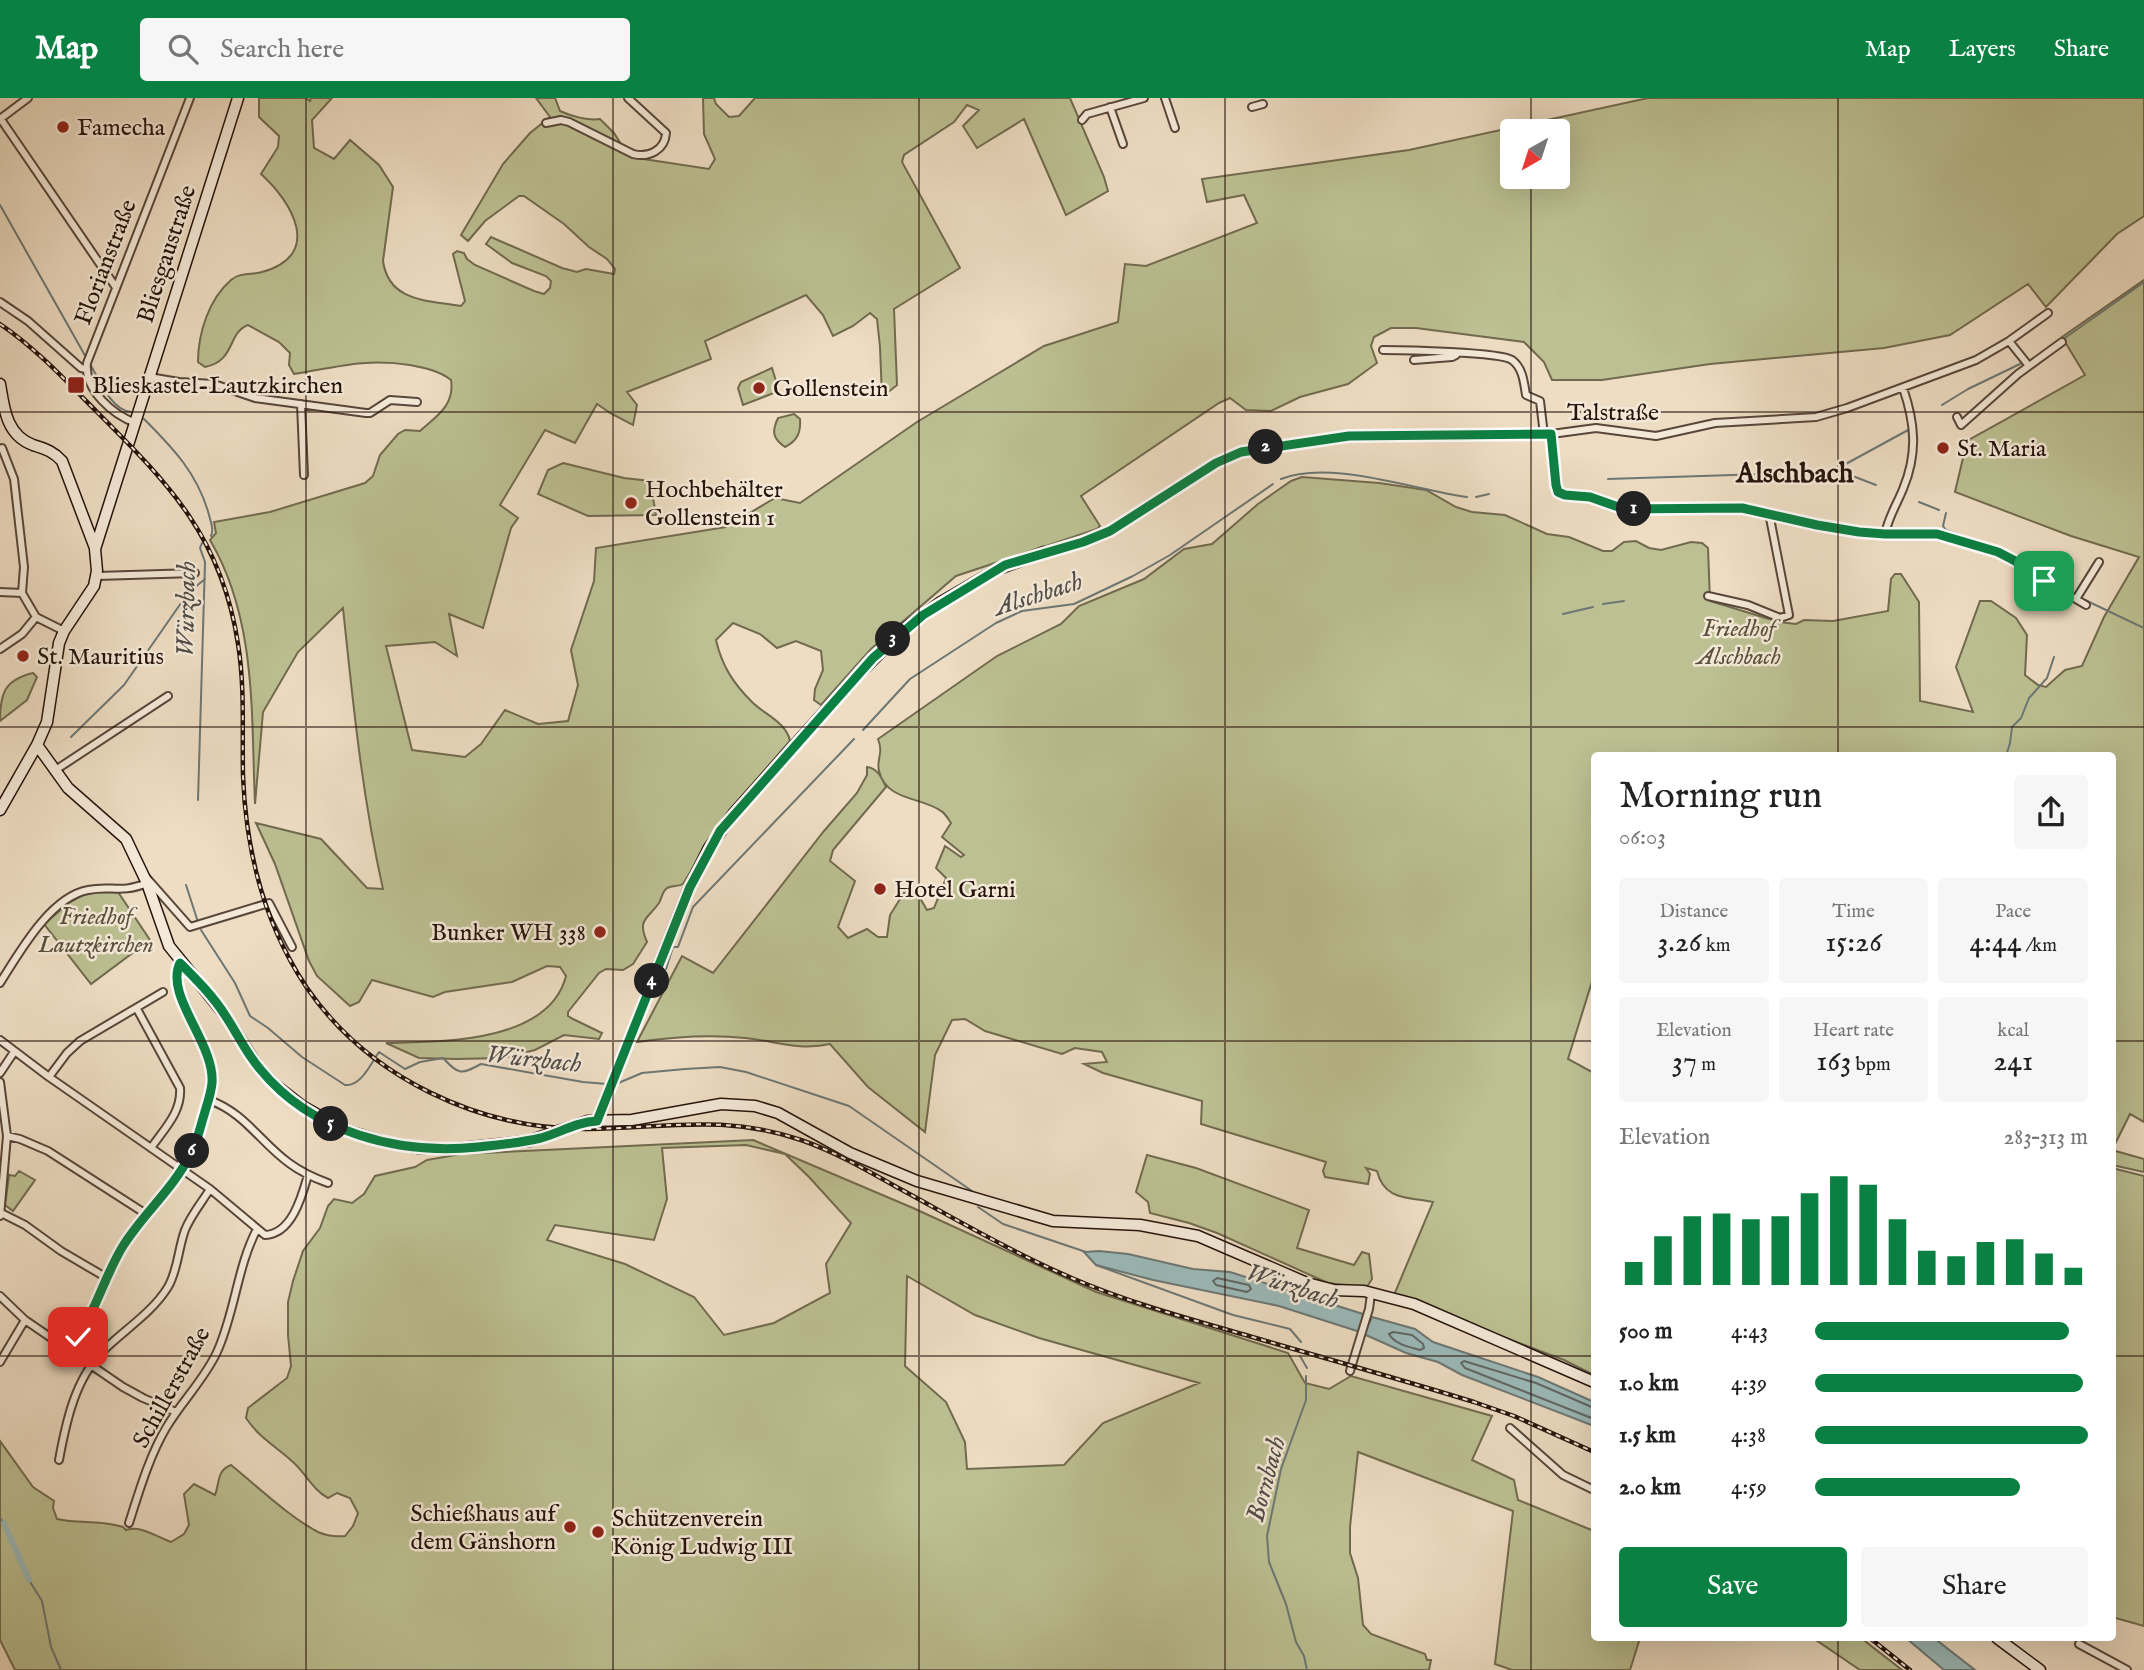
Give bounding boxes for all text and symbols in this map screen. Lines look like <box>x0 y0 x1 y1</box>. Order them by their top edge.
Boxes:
search box <box>140 18 630 81</box>
text: Map <box>35 28 98 70</box>
icon: search <box>164 30 202 68</box>
text: Search here <box>220 33 344 66</box>
text: Map <box>1865 34 1911 65</box>
text: Layers <box>1949 34 2016 65</box>
text: Share <box>2054 34 2109 65</box>
place label: Famecha <box>77 113 166 144</box>
marker: Famecha <box>55 119 71 135</box>
north arrow <box>1500 119 1570 189</box>
map controls <box>1500 119 1570 189</box>
street label: Bliesgaustraße <box>131 182 204 327</box>
street label: Florianstraße <box>68 195 145 330</box>
place label: Blieskastel-Lautzkirchen <box>92 371 343 402</box>
place label: Gollenstein <box>773 374 889 405</box>
marker: Blieskastel-Lautzkirchen <box>66 375 86 395</box>
marker: Gollenstein <box>751 380 767 396</box>
street label: Talstraße <box>1567 398 1659 429</box>
pin: 2 <box>1248 430 1284 464</box>
text: 2 <box>1261 434 1270 458</box>
place label: St. Maria <box>1957 434 2047 465</box>
marker: St. Maria <box>1935 440 1951 456</box>
district label: Alschbach <box>1735 457 1855 492</box>
place label: Hochbehälter Gollenstein 1 <box>645 475 783 534</box>
pin: 1 <box>1616 492 1652 526</box>
marker: Hochbehälter Gollenstein 1 <box>623 495 639 511</box>
text: 1 <box>1630 496 1637 520</box>
pin <box>2014 551 2074 611</box>
water label: Würzbach <box>169 561 204 657</box>
icon: arrive <box>2025 562 2063 600</box>
water label: Alschbach <box>987 565 1087 625</box>
park label: Friedhof Alschbach <box>1694 614 1782 673</box>
pin: 3 <box>876 622 910 656</box>
text: 3 <box>889 626 896 650</box>
place label: St. Mauritius <box>37 642 164 673</box>
marker: St. Mauritius <box>15 648 31 664</box>
text: Morning run <box>1619 773 1822 821</box>
button: share <box>2014 775 2088 849</box>
text: 06:03 <box>1619 823 1666 852</box>
place label: Hotel Garni <box>894 875 1016 906</box>
marker: Hotel Garni <box>872 881 888 897</box>
text: Distance <box>1659 900 1728 924</box>
text: Time <box>1832 900 1875 924</box>
text: Pace <box>1995 900 2031 924</box>
park label: Friedhof Lautzkirchen <box>37 902 154 961</box>
place label: Bunker WH 338 <box>431 918 586 949</box>
marker: Bunker WH 338 <box>592 924 608 940</box>
text: 3.26 <box>1657 924 1702 962</box>
text: 15:26 <box>1825 924 1882 962</box>
text: 4:44 <box>1969 924 2021 962</box>
text: km <box>1702 934 1731 958</box>
text: /km <box>2021 934 2057 958</box>
pin: 4 <box>634 964 670 998</box>
text: 4 <box>647 968 656 992</box>
text: Elevation <box>1656 1019 1732 1043</box>
text: Heart rate <box>1813 1019 1894 1043</box>
text: kcal <box>1997 1019 2029 1043</box>
water label: Würzbach <box>484 1038 583 1081</box>
text: 37 <box>1672 1043 1697 1081</box>
text: 163 <box>1816 1043 1851 1081</box>
text: 241 <box>1993 1043 2033 1081</box>
text: m <box>1697 1053 1716 1077</box>
text: bpm <box>1851 1053 1891 1077</box>
pin: 5 <box>314 1107 348 1142</box>
text: 5 <box>327 1111 334 1135</box>
text: Elevation <box>1619 1123 1710 1152</box>
text: 283–313 m <box>2003 1123 2088 1152</box>
pin: 6 <box>174 1134 210 1168</box>
text: 6 <box>187 1138 196 1162</box>
water label: Würzbach <box>1242 1256 1343 1317</box>
pin <box>48 1307 108 1367</box>
text: 500 m <box>1619 1317 1673 1346</box>
text: 4:43 <box>1731 1317 1768 1346</box>
icon: check <box>59 1318 97 1356</box>
street label: Schillerstraße <box>126 1322 218 1454</box>
text: 1.0 km <box>1619 1369 1679 1398</box>
text: 4:39 <box>1731 1369 1767 1398</box>
text: 1.5 km <box>1619 1421 1676 1450</box>
text: 4:38 <box>1731 1421 1766 1450</box>
water label: Bornbach <box>1239 1433 1294 1526</box>
text: 2.0 km <box>1619 1473 1681 1502</box>
text: 4:59 <box>1731 1473 1767 1502</box>
place label: Schießhaus auf dem Gänshorn <box>410 1499 560 1558</box>
place label: Schützenverein König Ludwig III <box>612 1504 793 1563</box>
marker: Schießhaus auf dem Gänshorn <box>562 1519 578 1535</box>
marker: Schützenverein König Ludwig III <box>590 1524 606 1540</box>
button: Save <box>1619 1547 1847 1627</box>
button: Share <box>1861 1547 2088 1627</box>

